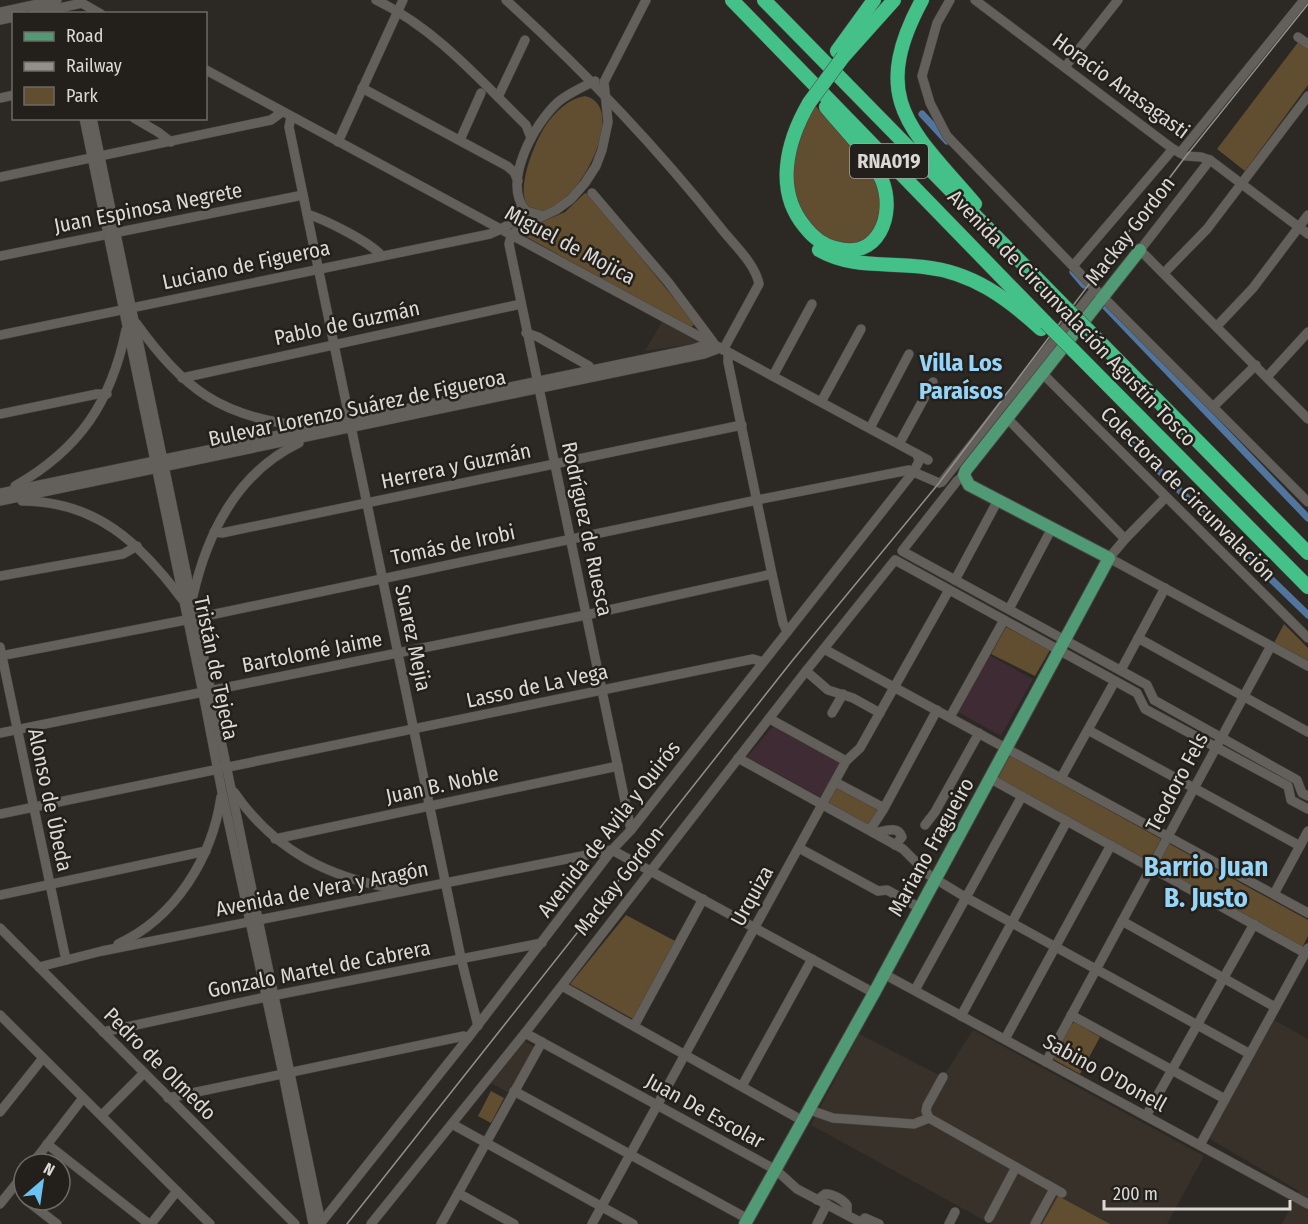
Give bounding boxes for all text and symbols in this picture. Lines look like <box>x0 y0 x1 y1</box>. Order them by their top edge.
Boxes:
legend <box>12 12 207 120</box>
text: Road <box>66 25 103 47</box>
street label: Horacio Anasagasti <box>1047 28 1195 144</box>
text: Railway <box>66 55 122 77</box>
text: Park <box>66 85 99 107</box>
road number: RNA019 <box>850 144 928 178</box>
street label: Mackay Gordon <box>1079 171 1181 291</box>
street label: Juan Espinosa Negrete <box>52 177 244 239</box>
street label: Avenida de Circunvalación Agustín Tosco <box>942 184 1202 452</box>
street label: Miguel de Mojica <box>500 200 640 290</box>
street label: Luciano de Figueroa <box>160 235 332 295</box>
street label: Pablo de Guzmán <box>272 295 422 351</box>
district label: Villa Los Paraísos <box>919 349 1003 405</box>
street label: Bulevar Lorenzo Suárez de Figueroa <box>206 364 508 452</box>
street label: Colectora de Circunvalación <box>1095 401 1281 587</box>
street label: Herrera y Guzmán <box>379 437 533 495</box>
street label: Rodríguez de Ruesca <box>556 439 618 619</box>
street label: Tomás de Irobi <box>389 519 517 571</box>
street label: Suarez Mejia <box>389 582 437 694</box>
street label: Tristán de Tejeda <box>188 594 244 742</box>
street label: Bartolomé Jaime <box>240 626 384 678</box>
street label: Lasso de La Vega <box>464 658 610 714</box>
street label: Alonso de Úbeda <box>22 726 78 874</box>
street label: Teodoro Fels <box>1140 728 1214 836</box>
street label: Avenida de Avila y Quirós <box>532 735 686 922</box>
street label: Juan B. Noble <box>383 760 501 810</box>
street label: Mariano Fragueiro <box>882 773 980 921</box>
street label: Mackay Gordon <box>568 821 670 941</box>
district label: Barrio Juan B. Justo <box>1144 851 1268 914</box>
street label: Avenida de Vera y Aragón <box>213 856 431 922</box>
street label: Urquiza <box>725 861 779 931</box>
street label: Gonzalo Martel de Cabrera <box>205 935 433 1003</box>
street label: Pedro de Olmedo <box>98 1002 222 1126</box>
street label: Sabino O'Donell <box>1039 1028 1172 1118</box>
street label: Juan De Escolar <box>641 1068 770 1155</box>
north arrow <box>12 1152 72 1212</box>
text: N <box>40 1159 58 1180</box>
scale bar <box>1104 1173 1290 1211</box>
text: 200 m <box>1113 1183 1158 1205</box>

